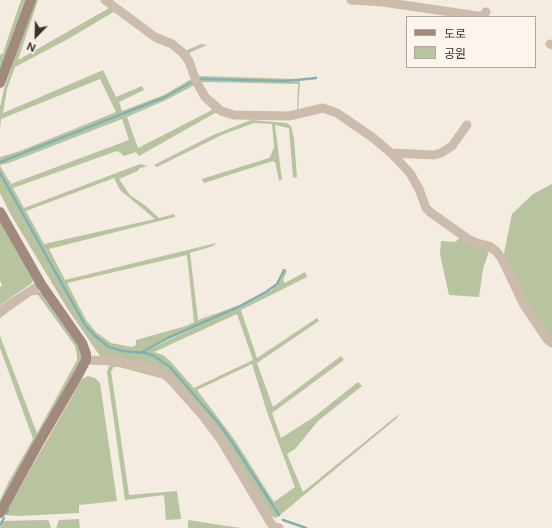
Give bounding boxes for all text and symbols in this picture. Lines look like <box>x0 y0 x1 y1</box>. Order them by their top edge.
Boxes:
north arrow <box>16 16 56 56</box>
legend <box>406 16 536 68</box>
text: 도로 <box>444 27 466 41</box>
text: N <box>25 40 38 54</box>
text: 공원 <box>444 47 466 61</box>

